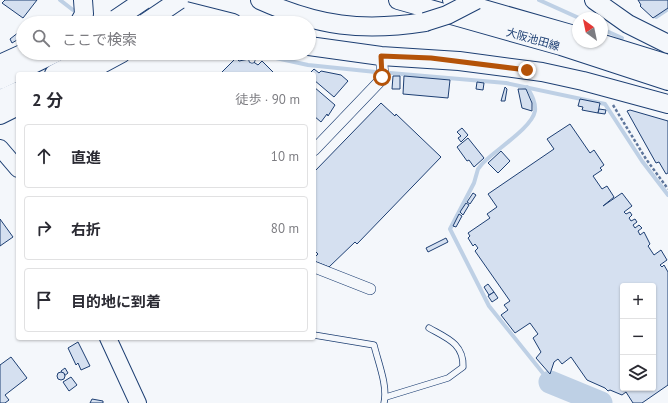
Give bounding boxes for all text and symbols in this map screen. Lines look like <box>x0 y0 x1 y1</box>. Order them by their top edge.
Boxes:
north arrow <box>572 12 608 48</box>
search box <box>16 16 316 60</box>
street label: 大阪池田線 <box>505 25 561 53</box>
icon: search <box>30 27 52 49</box>
text: ここで検索 <box>62 30 137 49</box>
route end <box>518 61 536 79</box>
route start <box>373 68 391 86</box>
text: 2 分 <box>32 89 63 111</box>
text: 徒歩 · 90 m <box>235 91 300 108</box>
icon: ahead <box>33 145 55 167</box>
text: 直進 <box>71 148 101 167</box>
text: 10 m <box>271 148 299 165</box>
icon: right <box>33 217 55 239</box>
text: 右折 <box>71 220 101 239</box>
text: 80 m <box>271 220 299 237</box>
map controls <box>620 283 656 391</box>
button: + <box>620 283 656 319</box>
icon: arrive <box>33 289 55 311</box>
text: 目的地に到着 <box>71 292 161 311</box>
button: − <box>620 319 656 355</box>
button: layers <box>620 355 656 391</box>

